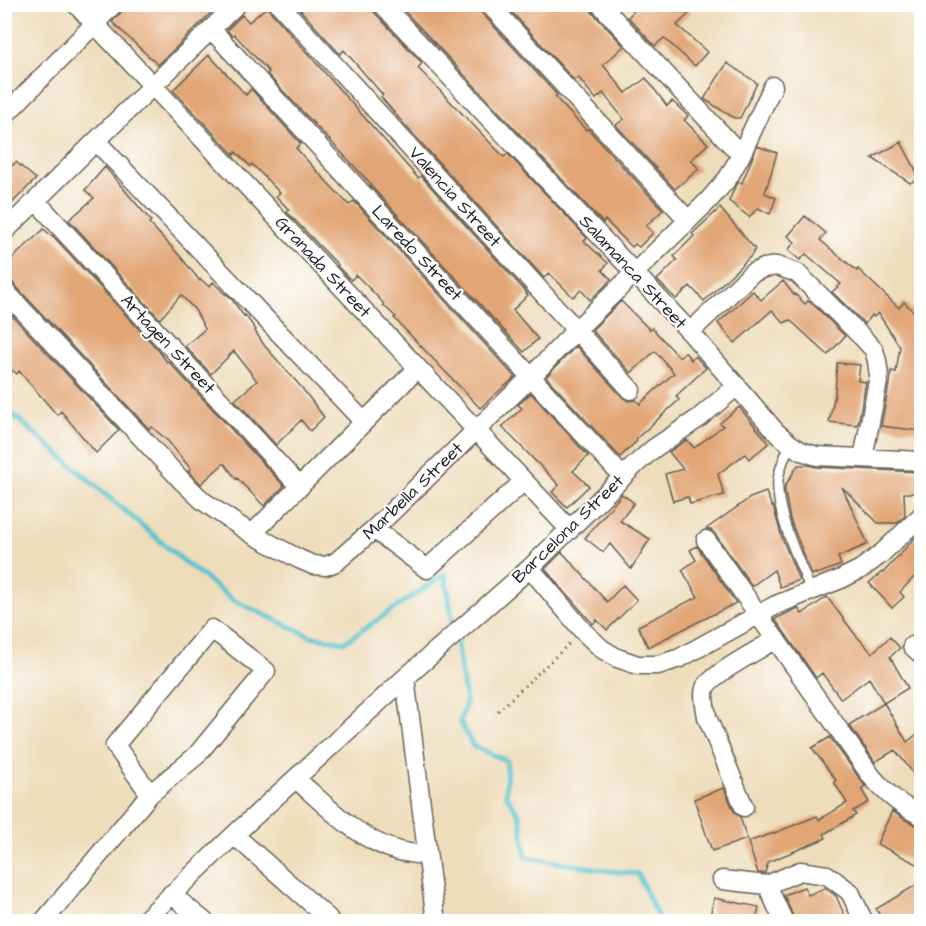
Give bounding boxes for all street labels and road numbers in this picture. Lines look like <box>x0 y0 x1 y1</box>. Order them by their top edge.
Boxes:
street label: Valencia Street <box>403 141 508 253</box>
street label: Laredo Street <box>366 199 469 307</box>
street label: Salamanca Street <box>573 209 693 335</box>
street label: Granada Street <box>269 211 377 324</box>
street label: Artagen Street <box>114 288 222 401</box>
street label: Marbella Street <box>357 436 469 546</box>
street label: Barcelona Street <box>506 468 630 589</box>

